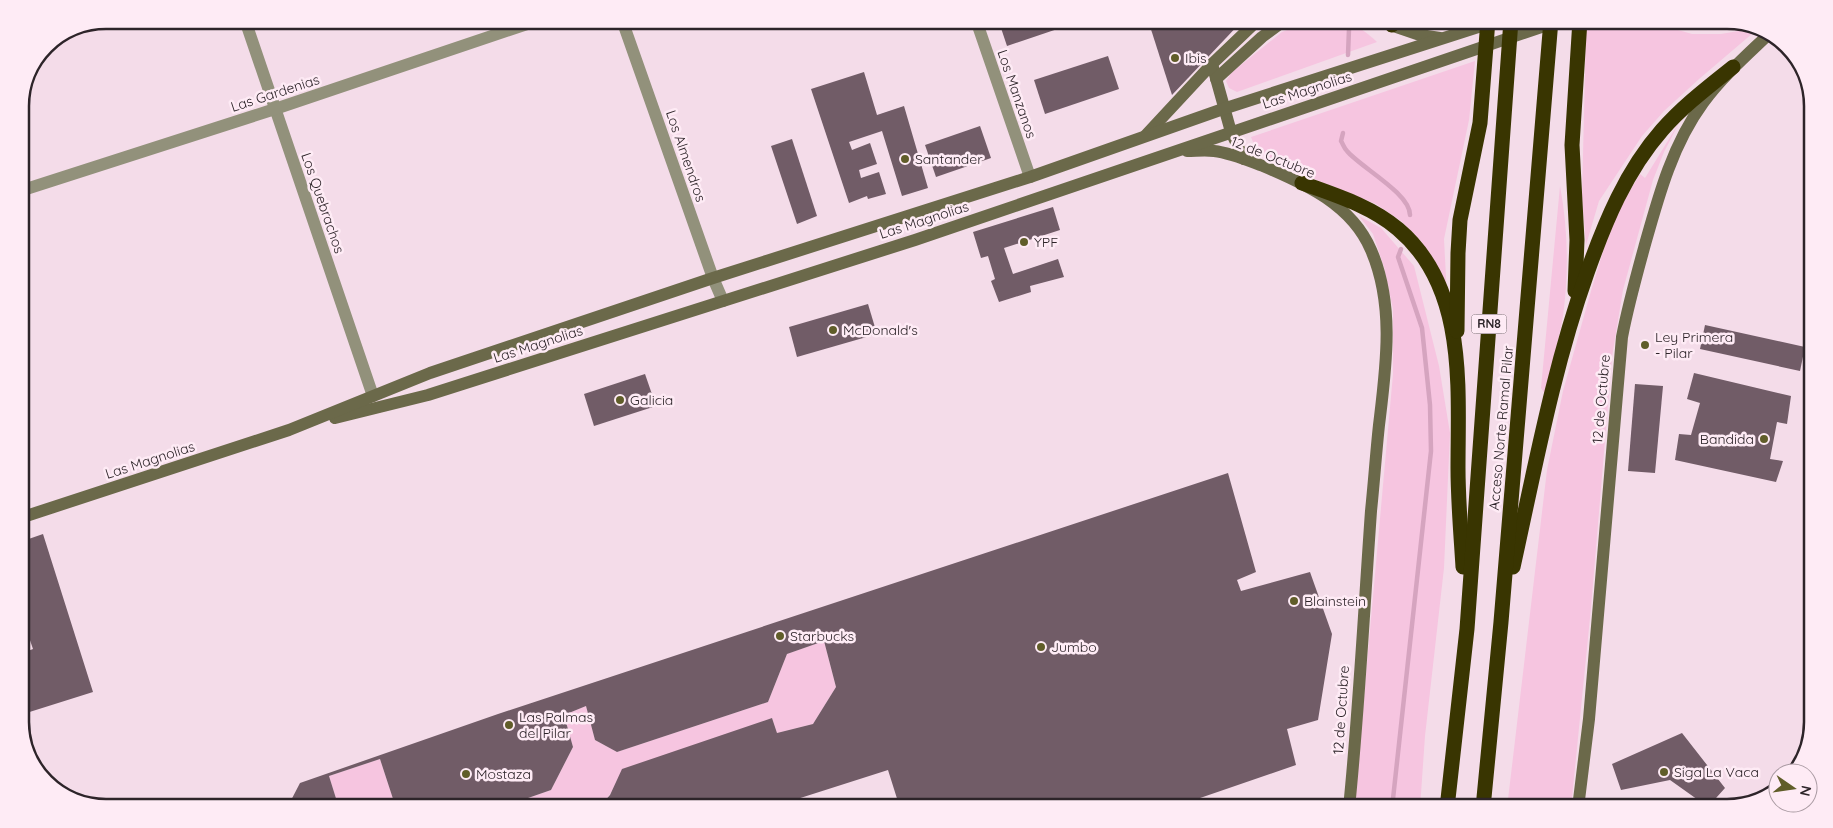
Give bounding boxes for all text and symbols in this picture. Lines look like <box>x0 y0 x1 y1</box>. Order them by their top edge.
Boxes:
street label: Los Manzanos <box>993 47 1041 141</box>
place label: Ibis <box>1185 49 1207 67</box>
marker: Ibis <box>1169 52 1181 64</box>
street label: Las Magnolias <box>1260 67 1354 113</box>
street label: Las Gardenias <box>228 70 322 116</box>
street label: Los Almendros <box>662 108 710 204</box>
street label: 12 de Octubre <box>1228 132 1318 182</box>
street label: Los Quebrachos <box>297 150 349 256</box>
place label: Santander <box>915 150 983 168</box>
marker: Santander <box>899 153 911 165</box>
street label: Las Magnolias <box>877 197 971 243</box>
place label: YPF <box>1034 233 1058 251</box>
marker: YPF <box>1018 236 1030 248</box>
road number: RN8 <box>1472 314 1506 334</box>
street label: Las Magnolias <box>491 321 585 367</box>
place label: McDonald's <box>843 321 918 339</box>
marker: McDonald's <box>827 324 839 336</box>
place label: Ley Primera - Pilar <box>1655 328 1733 362</box>
marker: Ley Primera - Pilar <box>1639 339 1651 351</box>
street label: Acceso Norte Ramal Pilar <box>1485 344 1517 511</box>
street label: 12 de Octubre <box>1588 354 1614 444</box>
place label: Galicia <box>630 391 673 409</box>
marker: Galicia <box>614 394 626 406</box>
place label: Bandida <box>1700 430 1754 448</box>
marker: Bandida <box>1758 433 1770 445</box>
street label: Las Magnolias <box>103 437 197 483</box>
place label: Blainstein <box>1304 592 1366 610</box>
marker: Blainstein <box>1288 595 1300 607</box>
place label: Starbucks <box>790 627 854 645</box>
marker: Starbucks <box>774 630 786 642</box>
place label: Jumbo <box>1051 638 1097 656</box>
marker: Jumbo <box>1035 641 1047 653</box>
street label: 12 de Octubre <box>1329 665 1353 755</box>
place label: Las Palmas del Pilar <box>519 708 593 742</box>
marker: Las Palmas del Pilar <box>503 719 515 731</box>
place label: Siga La Vaca <box>1674 763 1759 781</box>
north arrow <box>1768 763 1818 813</box>
place label: Mostaza <box>476 765 531 783</box>
marker: Siga La Vaca <box>1658 766 1670 778</box>
marker: Mostaza <box>460 768 472 780</box>
text: N <box>1796 784 1816 798</box>

